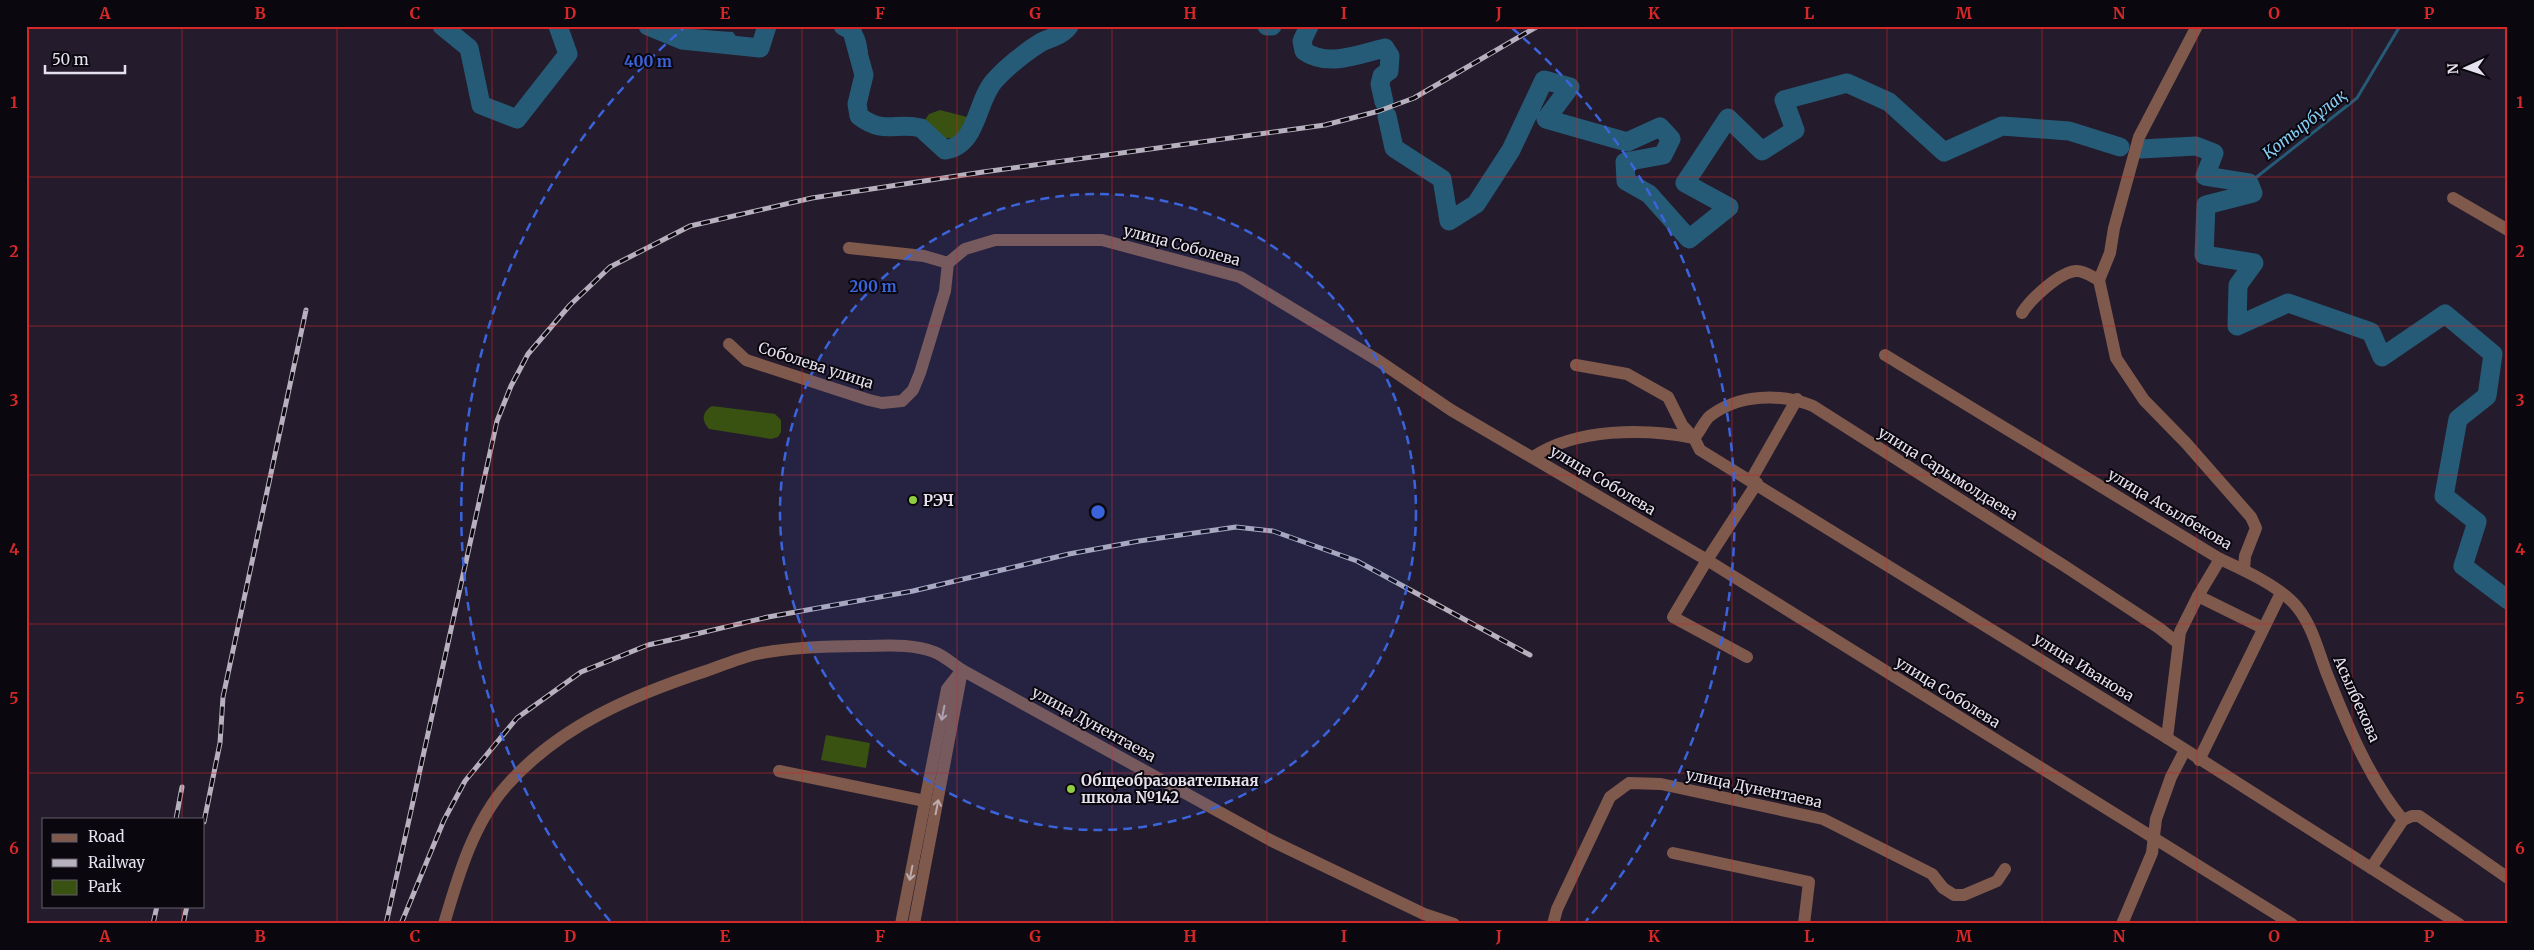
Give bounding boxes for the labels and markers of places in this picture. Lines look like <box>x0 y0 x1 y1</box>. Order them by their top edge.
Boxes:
place label: РЭЧ <box>923 491 954 510</box>
marker: РЭЧ <box>907 494 919 506</box>
centre of rings <box>1089 503 1107 521</box>
place label: Общеобразовательная школа №142 <box>1081 771 1259 807</box>
marker: Общеобразовательная школа №142 <box>1065 783 1077 795</box>

